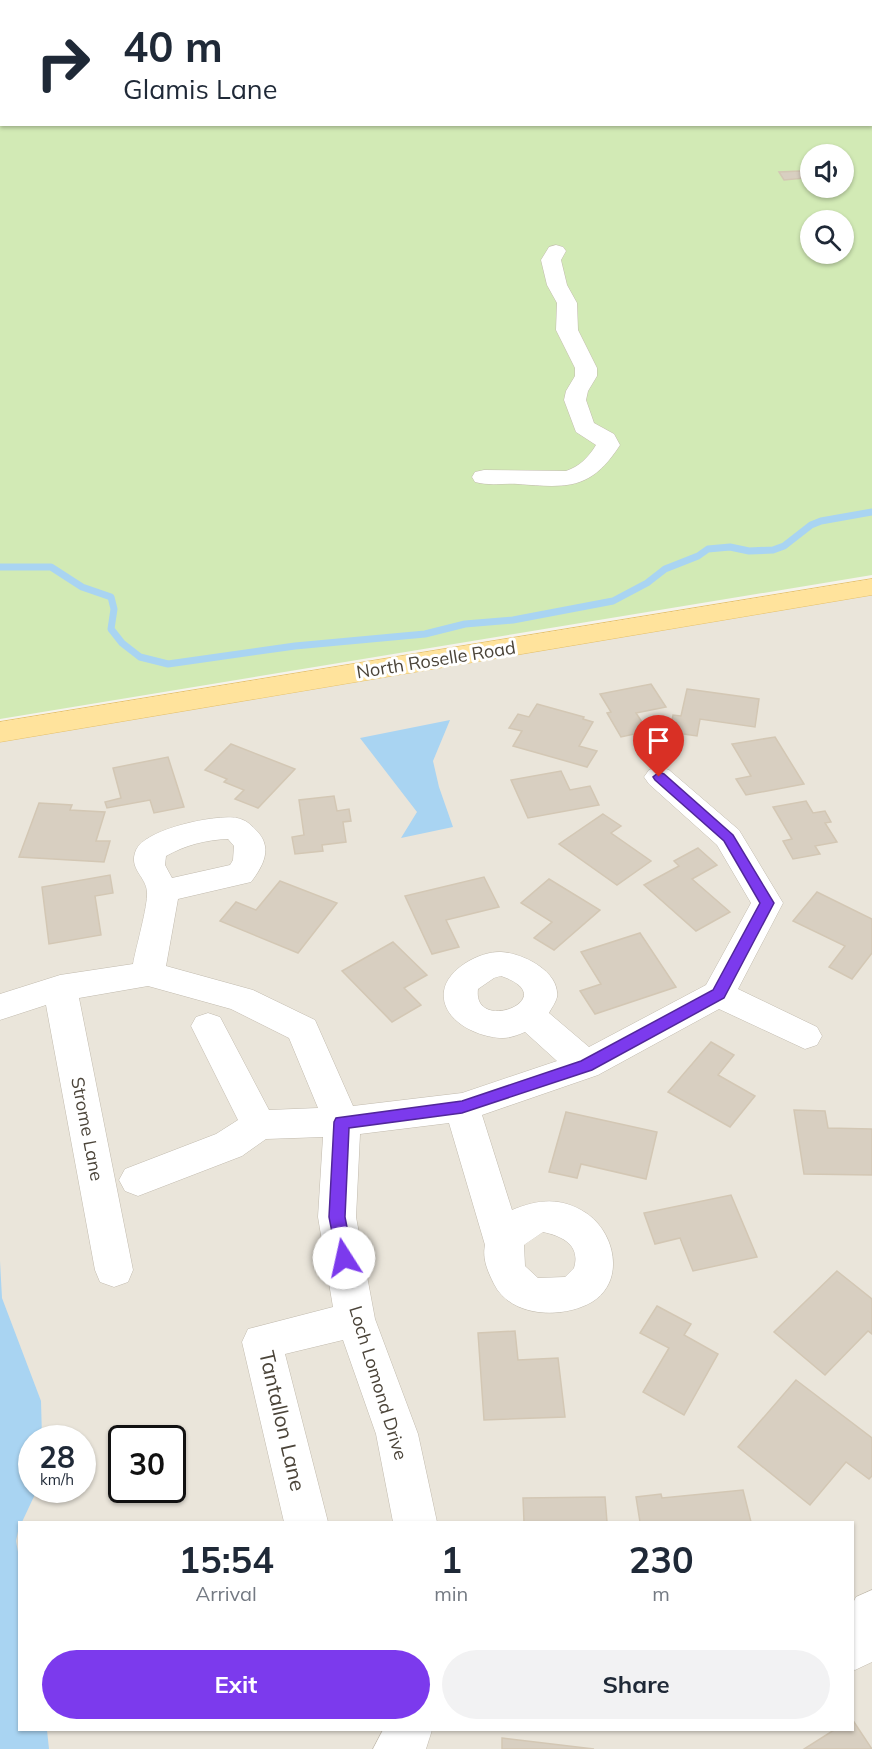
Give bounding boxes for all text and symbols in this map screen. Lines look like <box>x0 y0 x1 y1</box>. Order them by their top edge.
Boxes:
text: 40 m <box>123 20 223 73</box>
icon: right <box>24 24 102 102</box>
text: Glamis Lane <box>123 72 277 106</box>
map controls <box>800 144 854 264</box>
button: sound <box>800 144 854 198</box>
button: search <box>800 210 854 264</box>
street label: North Roselle Road <box>355 636 517 683</box>
pin <box>633 715 684 777</box>
icon: arrive <box>642 724 675 757</box>
street label: Strome Lane <box>66 1075 109 1183</box>
position arrow <box>312 1226 376 1290</box>
street label: Loch Lomond Drive <box>344 1303 413 1463</box>
street label: Tantallon Lane <box>254 1348 312 1494</box>
speed limit sign: 30 <box>108 1425 186 1503</box>
text: 28 <box>39 1438 75 1476</box>
text: km/h <box>40 1470 74 1489</box>
text: 15:54 <box>178 1537 274 1582</box>
text: 1 <box>440 1537 462 1582</box>
text: 230 <box>629 1537 694 1582</box>
text: Arrival <box>196 1581 257 1606</box>
text: min <box>434 1581 468 1606</box>
text: m <box>652 1581 670 1606</box>
button: Exit <box>42 1650 430 1719</box>
button: Share <box>442 1650 830 1719</box>

